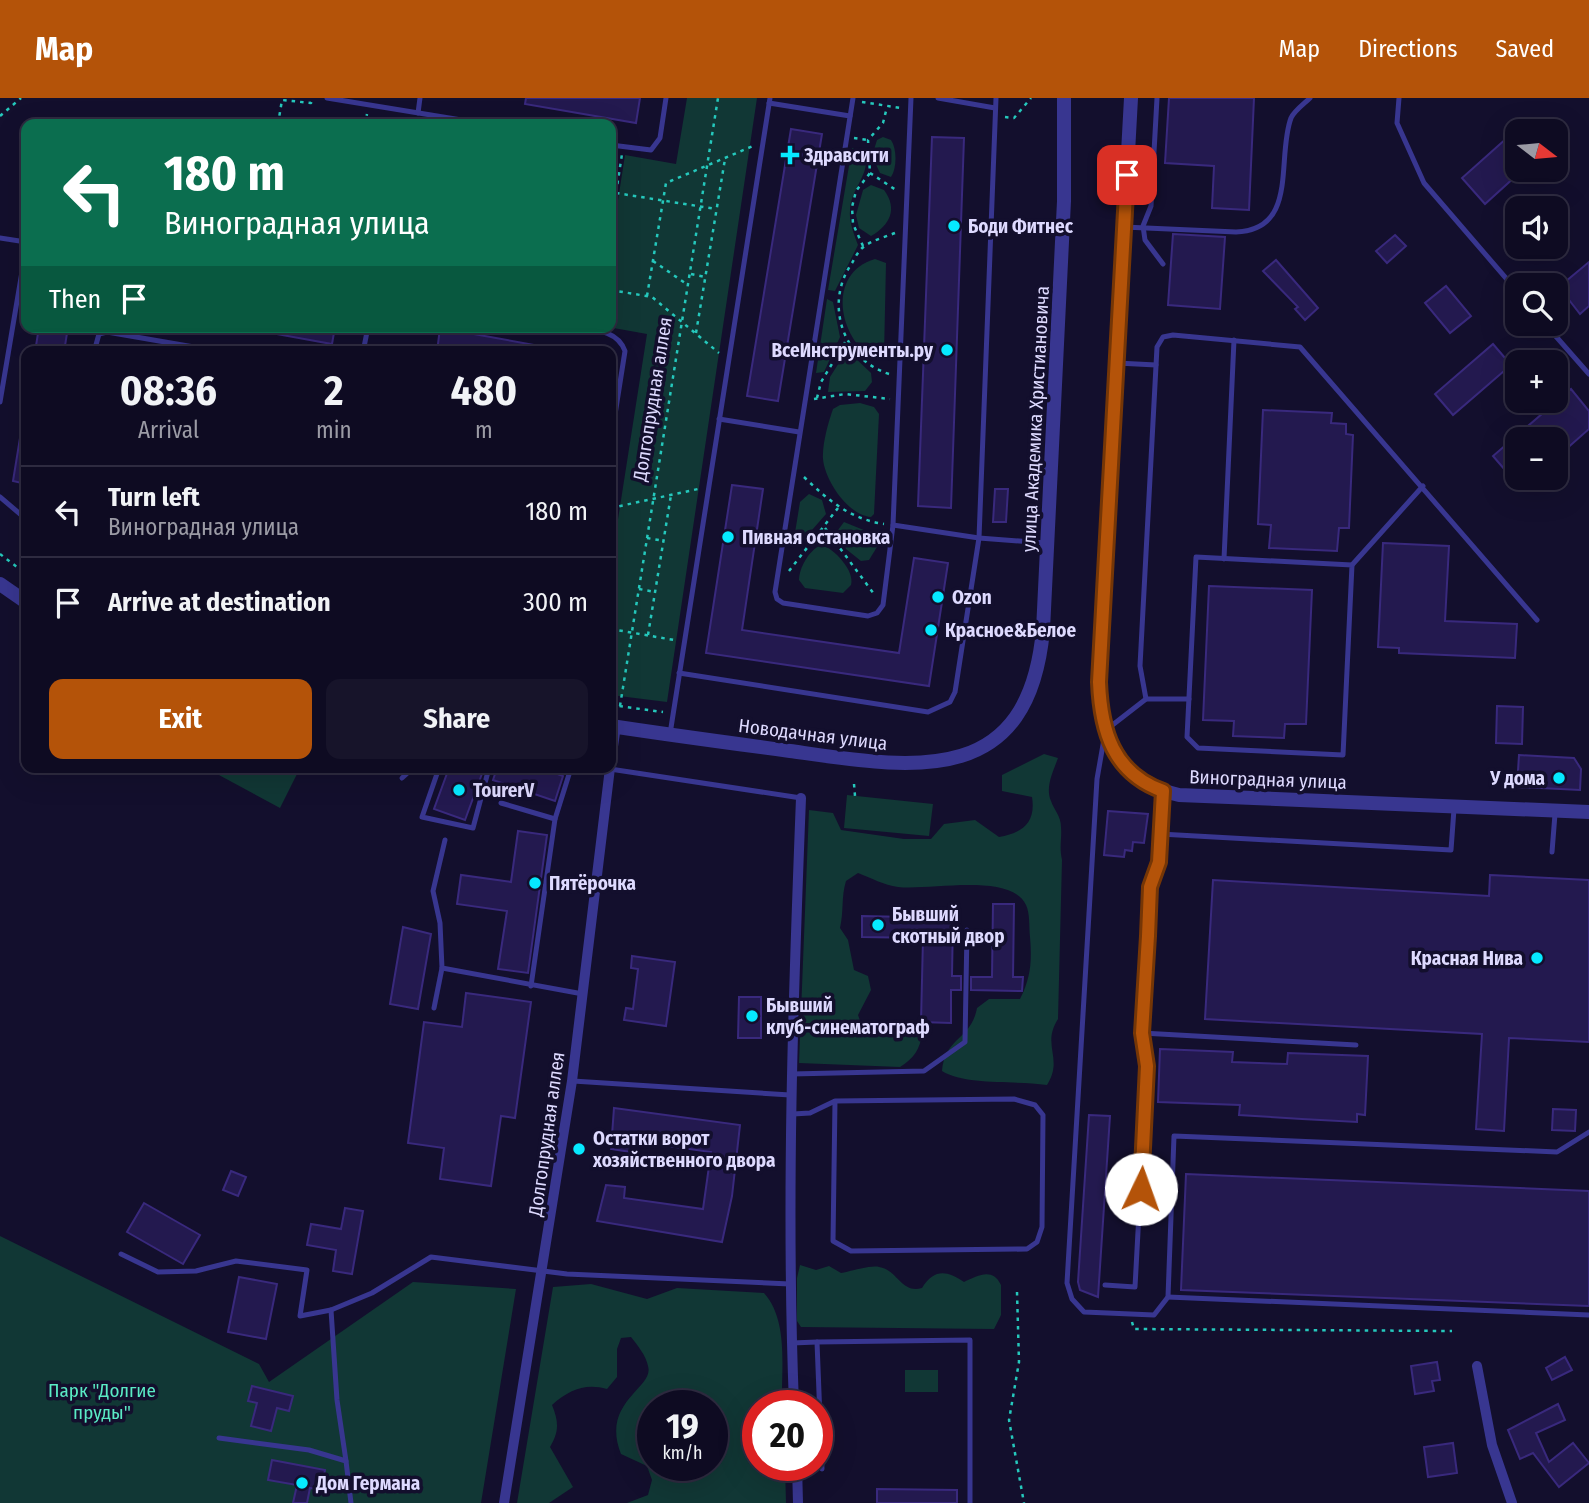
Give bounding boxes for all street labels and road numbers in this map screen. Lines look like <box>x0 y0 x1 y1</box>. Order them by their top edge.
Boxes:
street label: улица Академика Христиановича <box>1017 285 1054 553</box>
street label: Долгопрудная аллея <box>628 315 677 484</box>
street label: Новодачная улица <box>737 714 889 755</box>
street label: Виноградная улица <box>1189 765 1347 794</box>
street label: Долгопрудная аллея <box>523 1050 569 1219</box>

